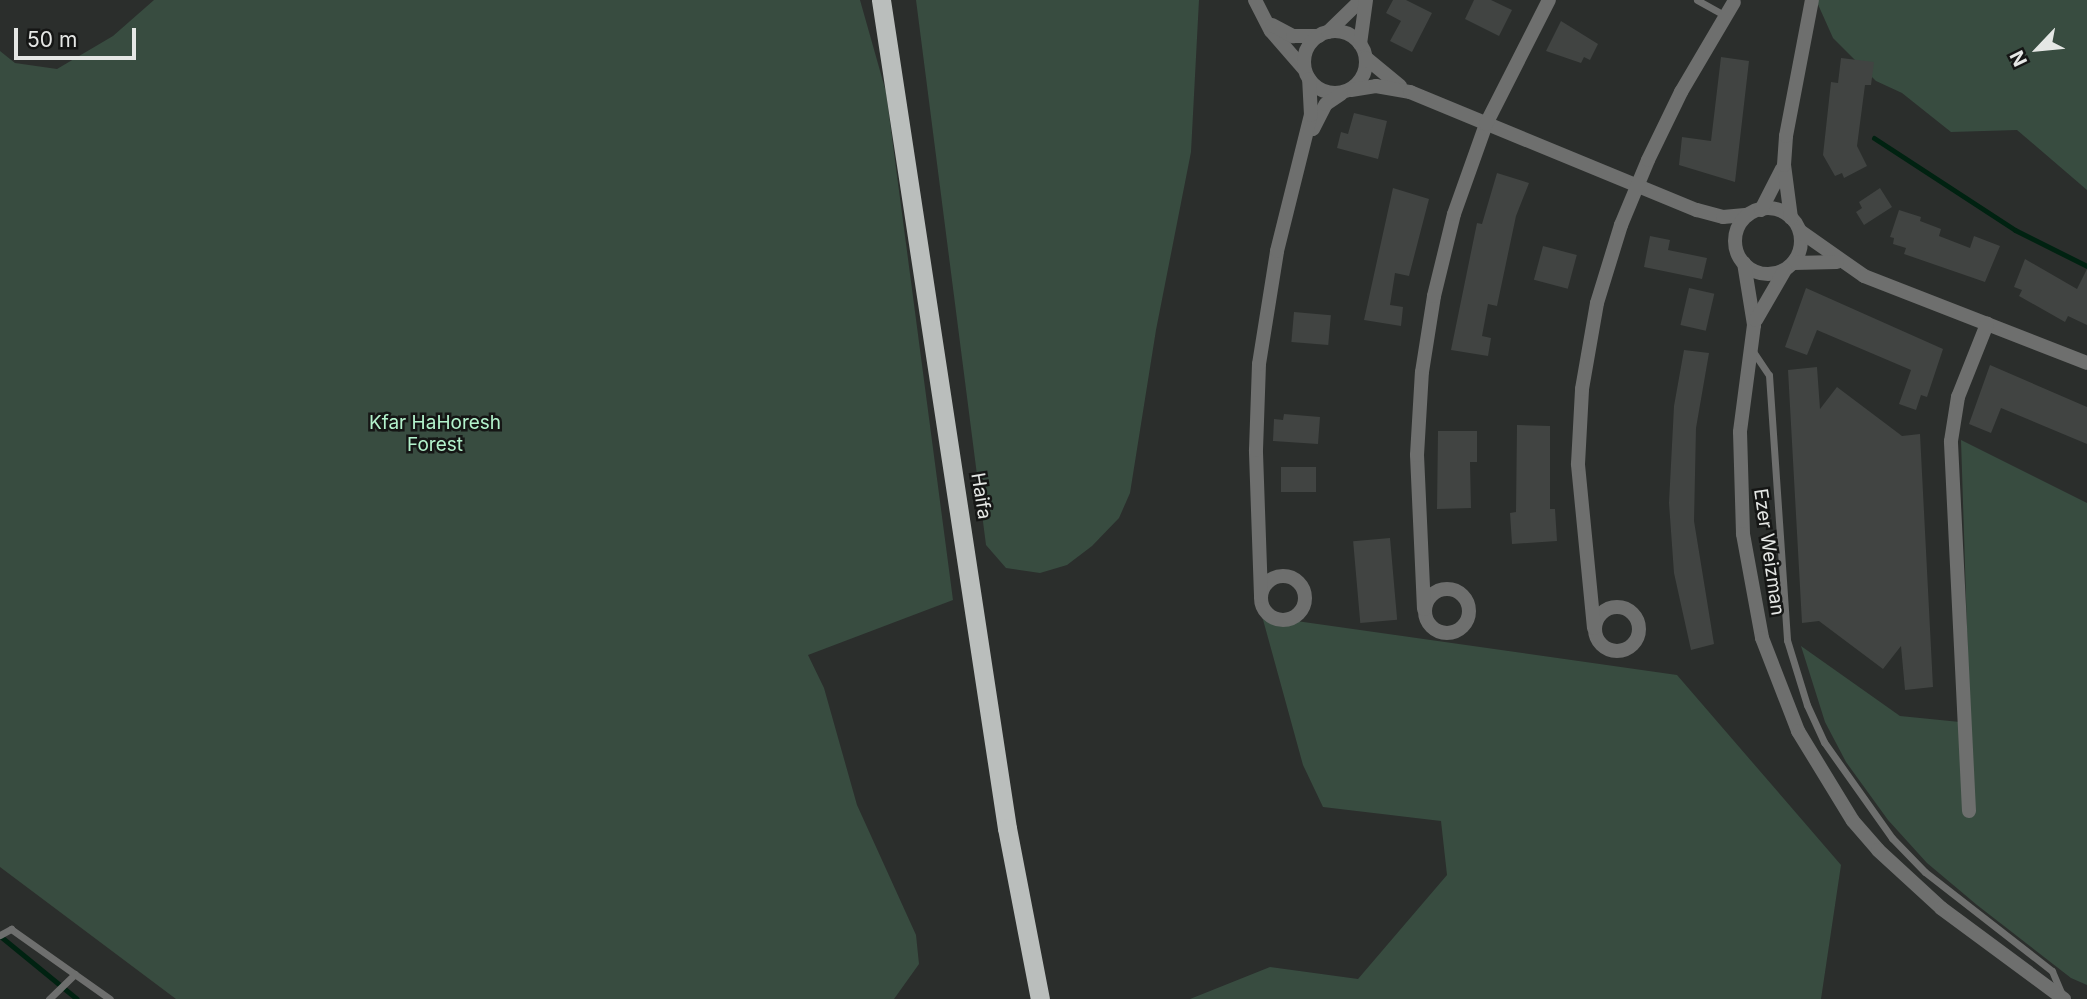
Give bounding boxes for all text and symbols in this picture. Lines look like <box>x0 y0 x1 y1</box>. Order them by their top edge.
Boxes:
scale bar <box>18 14 140 58</box>
north arrow <box>2003 14 2073 84</box>
text: 50 m <box>27 27 77 52</box>
text: N <box>2005 47 2032 70</box>
park label: Kfar HaHoresh Forest <box>369 412 501 456</box>
street label: Haifa <box>966 471 996 521</box>
street label: Ezer Weizman <box>1749 487 1789 617</box>

